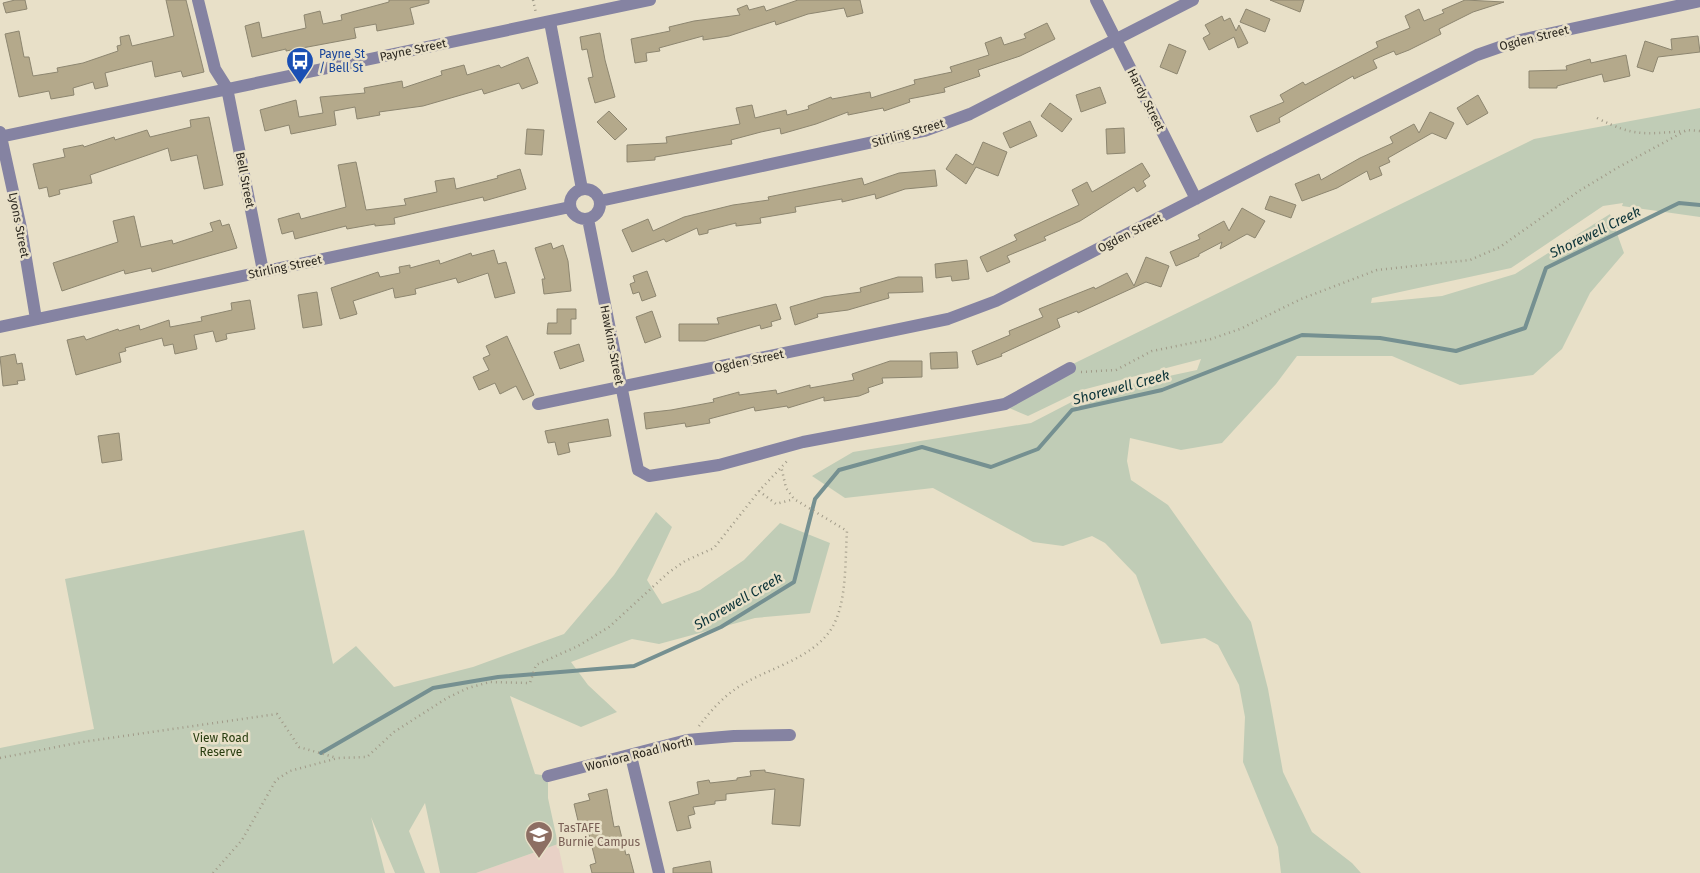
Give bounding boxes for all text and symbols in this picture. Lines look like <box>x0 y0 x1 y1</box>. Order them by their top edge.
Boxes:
street label: Ogden Street <box>1498 22 1571 53</box>
street label: Payne Street <box>378 36 448 64</box>
bus stop icon: Payne St / Bell St <box>285 46 315 85</box>
place label: Payne St / Bell St <box>319 47 366 75</box>
street label: Hardy Street <box>1124 67 1168 134</box>
street label: Stirling Street <box>870 116 947 150</box>
street label: Bell Street <box>233 151 257 210</box>
street label: Lyons Street <box>6 191 32 260</box>
water label: Shorewell Creek <box>1546 203 1644 262</box>
street label: Ogden Street <box>1095 210 1165 255</box>
street label: Stirling Street <box>247 252 324 282</box>
street label: Hawkins Street <box>597 304 627 387</box>
street label: Ogden Street <box>713 347 786 375</box>
water label: Shorewell Creek <box>1070 366 1172 409</box>
water label: Shorewell Creek <box>690 569 786 634</box>
park label: View Road Reserve <box>193 731 249 759</box>
street label: Woniora Road North <box>584 734 694 774</box>
school or university icon: TasTAFE Burnie Campus <box>524 820 554 859</box>
place label: TasTAFE Burnie Campus <box>558 821 641 849</box>

